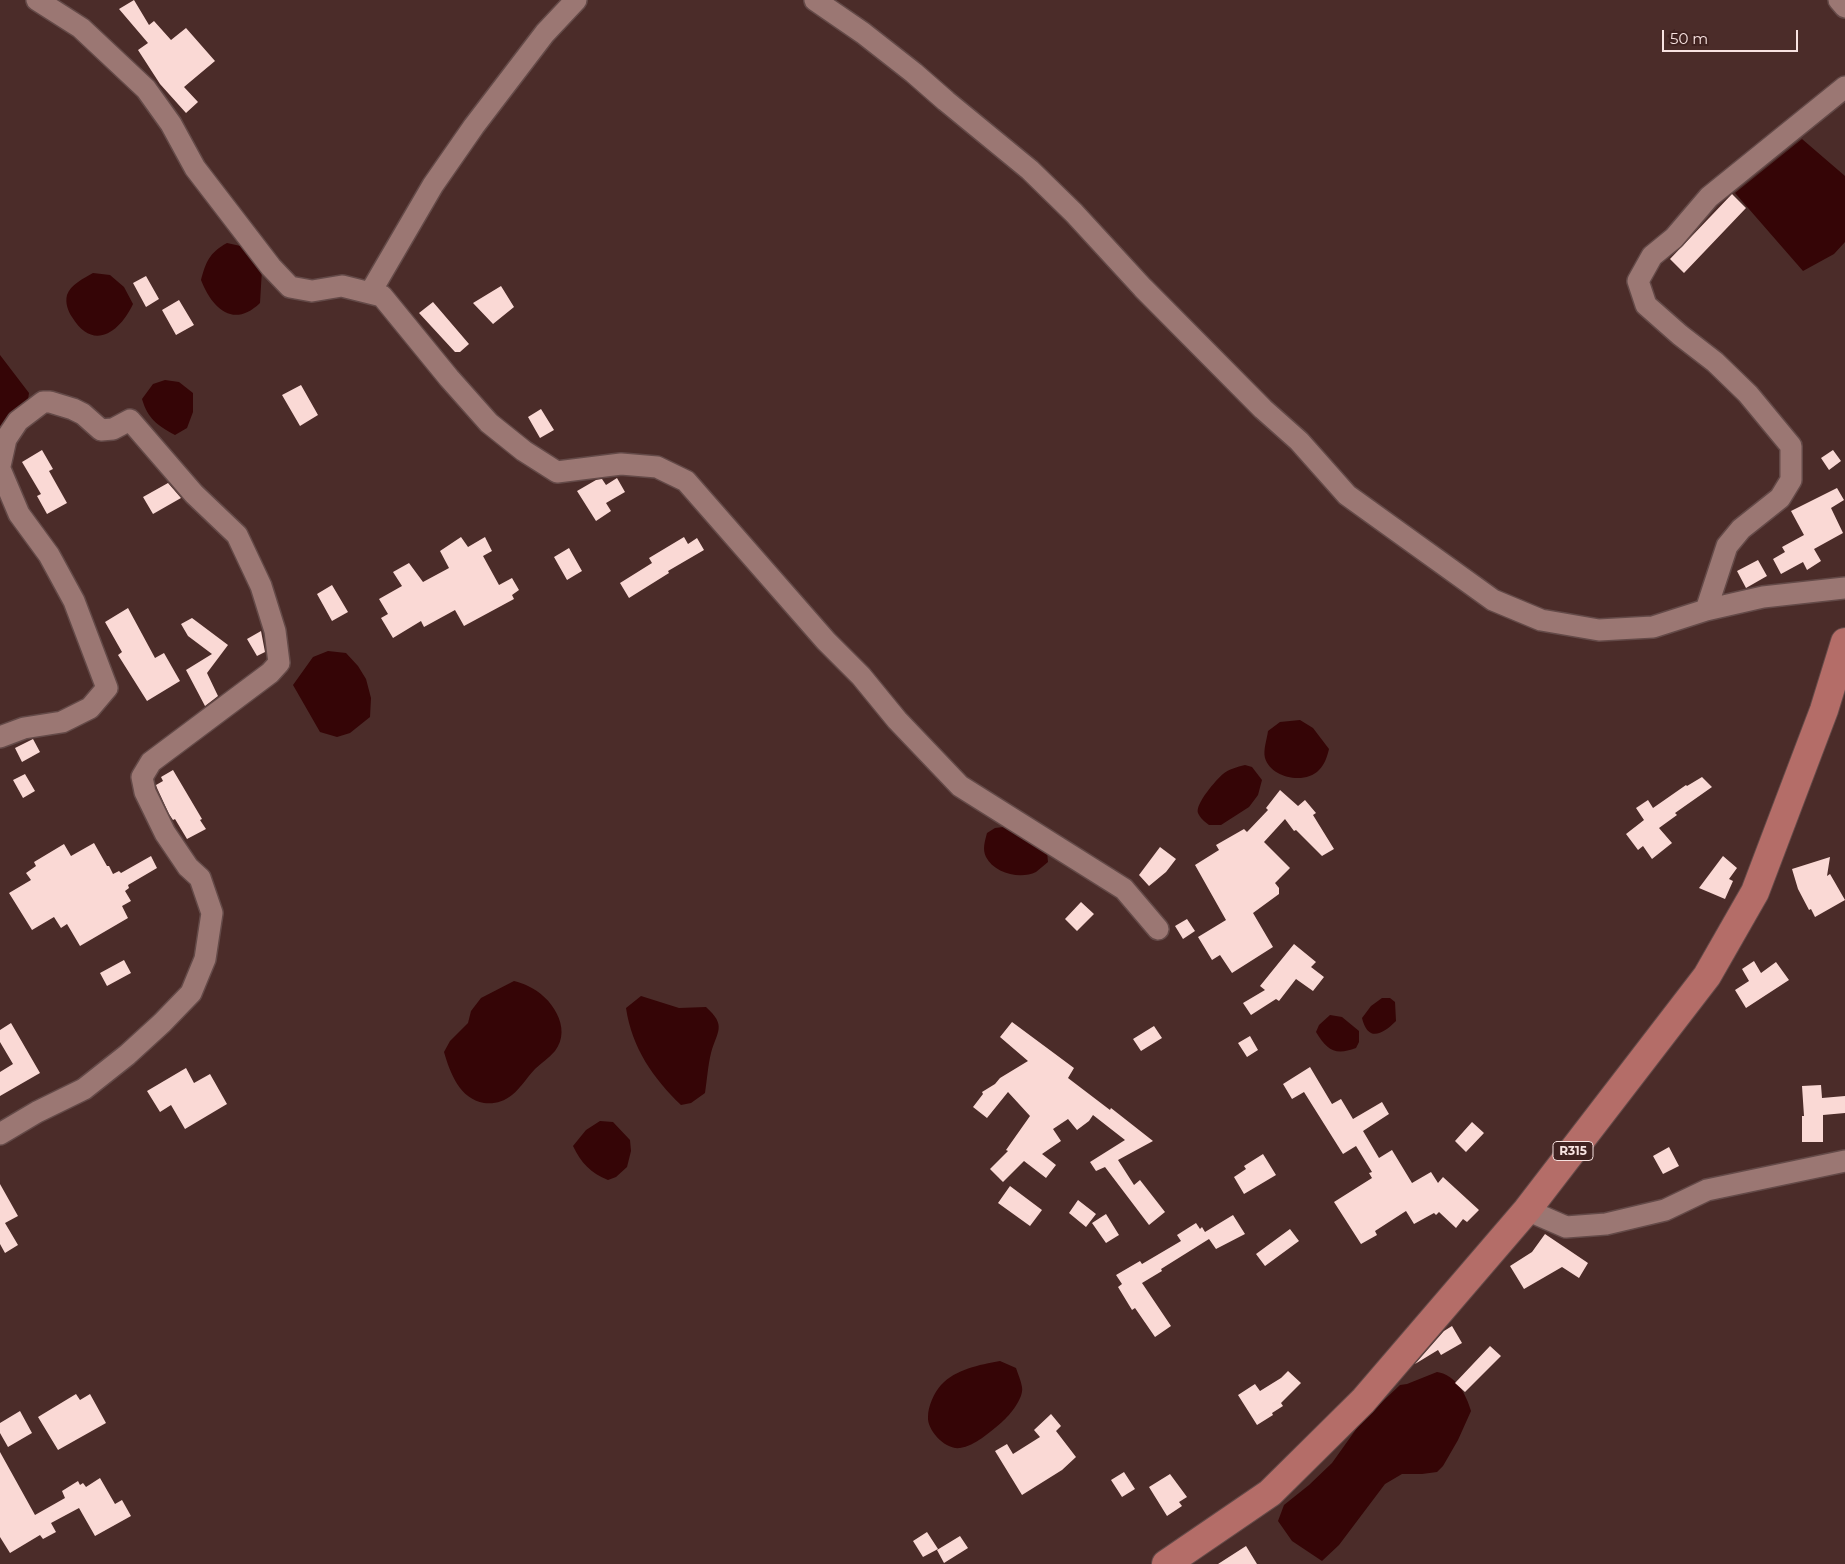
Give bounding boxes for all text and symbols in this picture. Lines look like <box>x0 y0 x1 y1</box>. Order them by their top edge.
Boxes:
scale bar <box>1665 20 1801 52</box>
text: 50 m <box>1670 29 1708 48</box>
road number: R315 <box>1553 1142 1593 1160</box>

